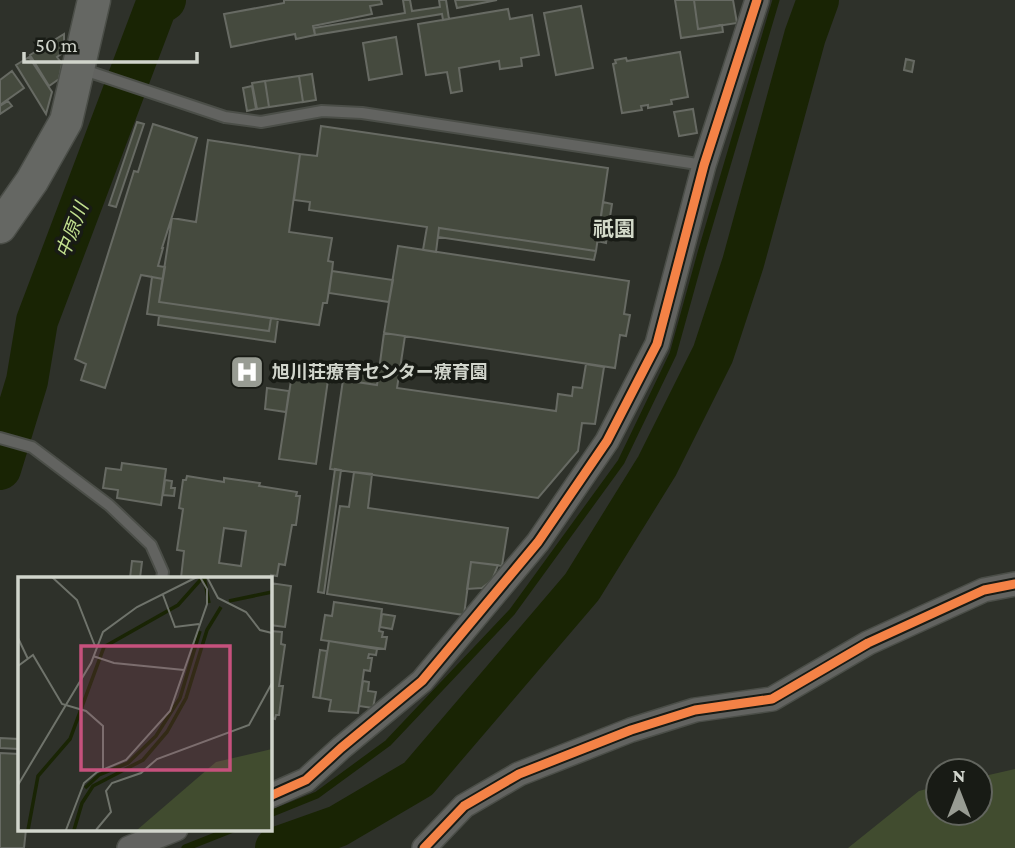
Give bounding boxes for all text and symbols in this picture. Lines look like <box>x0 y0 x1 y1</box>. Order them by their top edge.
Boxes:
scale bar <box>24 21 198 65</box>
text: 50 m <box>35 33 78 57</box>
water label: 中原川 <box>52 198 93 260</box>
district label: 祇園 <box>593 217 635 241</box>
hospital icon: 旭川荘療育センター療育園 <box>228 353 266 391</box>
place label: 旭川荘療育センター療育園 <box>272 362 488 382</box>
inset map <box>18 577 271 830</box>
north arrow <box>924 757 994 827</box>
text: N <box>953 765 966 786</box>

